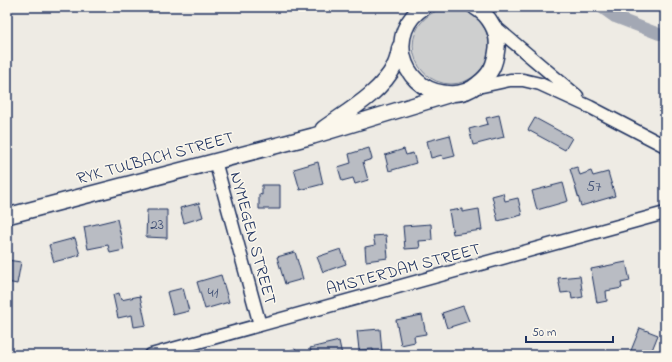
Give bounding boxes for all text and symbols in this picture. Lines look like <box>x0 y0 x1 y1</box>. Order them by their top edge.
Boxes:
street label: RYK TULBACH STREET <box>74 125 237 192</box>
street label: NYMEGEN STREET <box>223 169 282 308</box>
house number: 57 <box>587 176 601 198</box>
house number: 23 <box>150 214 164 236</box>
street label: AMSTERDAM STREET <box>323 237 484 302</box>
house number: 41 <box>208 282 219 304</box>
scale bar <box>526 318 613 344</box>
text: 50 m <box>532 324 556 342</box>

